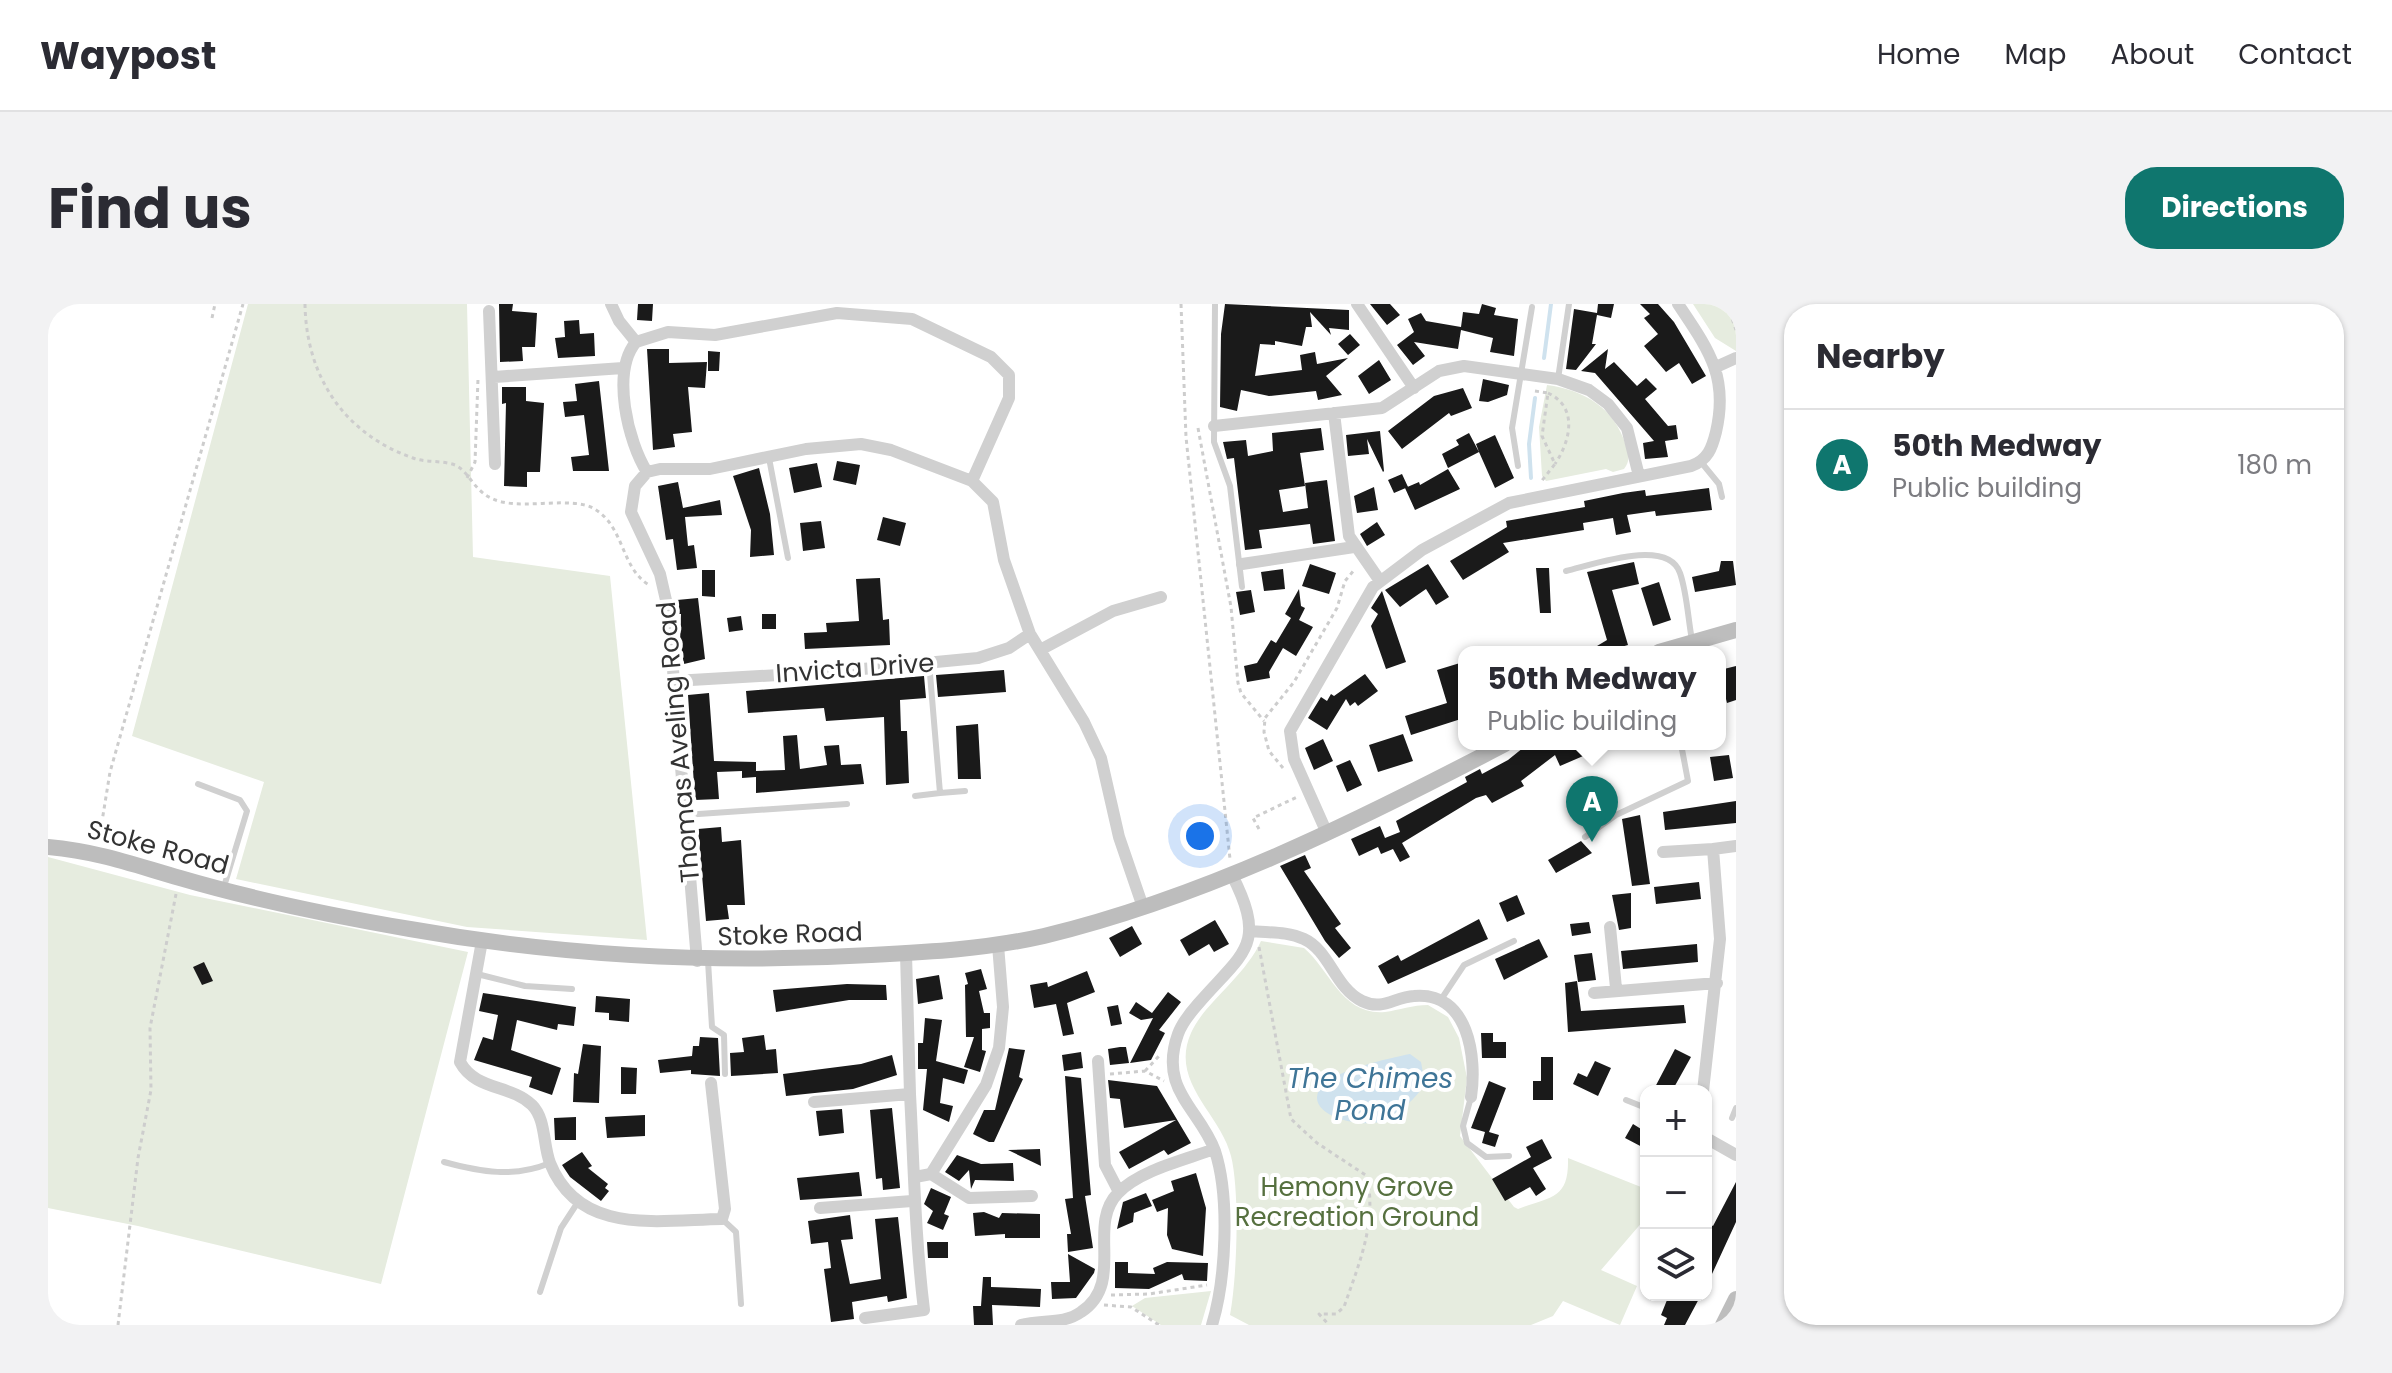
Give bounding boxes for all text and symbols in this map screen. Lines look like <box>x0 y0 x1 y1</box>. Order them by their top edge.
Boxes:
text: Waypost <box>40 29 216 82</box>
text: Home <box>1877 35 1960 74</box>
text: Map <box>2004 35 2066 74</box>
text: About <box>2110 35 2194 74</box>
text: Contact <box>2238 35 2352 74</box>
button: Directions <box>2125 167 2344 249</box>
text: Find us <box>48 169 252 248</box>
text: Nearby <box>1816 332 1945 380</box>
text: 50th Medway <box>1892 424 2102 467</box>
text: A <box>1832 447 1852 483</box>
text: 180 m <box>2237 447 2312 483</box>
text: Public building <box>1892 470 2082 506</box>
street label: Thomas Aveling Road <box>648 600 708 884</box>
street label: Invicta Drive <box>774 644 936 692</box>
popup <box>1458 646 1726 750</box>
text: 50th Medway <box>1487 657 1697 700</box>
text: Public building <box>1487 703 1677 739</box>
pin: A <box>1566 776 1618 842</box>
street label: Stoke Road <box>83 811 233 883</box>
your location <box>1180 816 1220 856</box>
street label: Stoke Road <box>717 913 863 955</box>
water label: The Chimes Pond <box>1287 1059 1453 1130</box>
map controls <box>1640 1085 1712 1301</box>
button: + <box>1640 1085 1712 1157</box>
button: − <box>1640 1157 1712 1229</box>
park label: Hemony Grove Recreation Ground <box>1235 1169 1479 1235</box>
button: layers <box>1640 1229 1712 1301</box>

